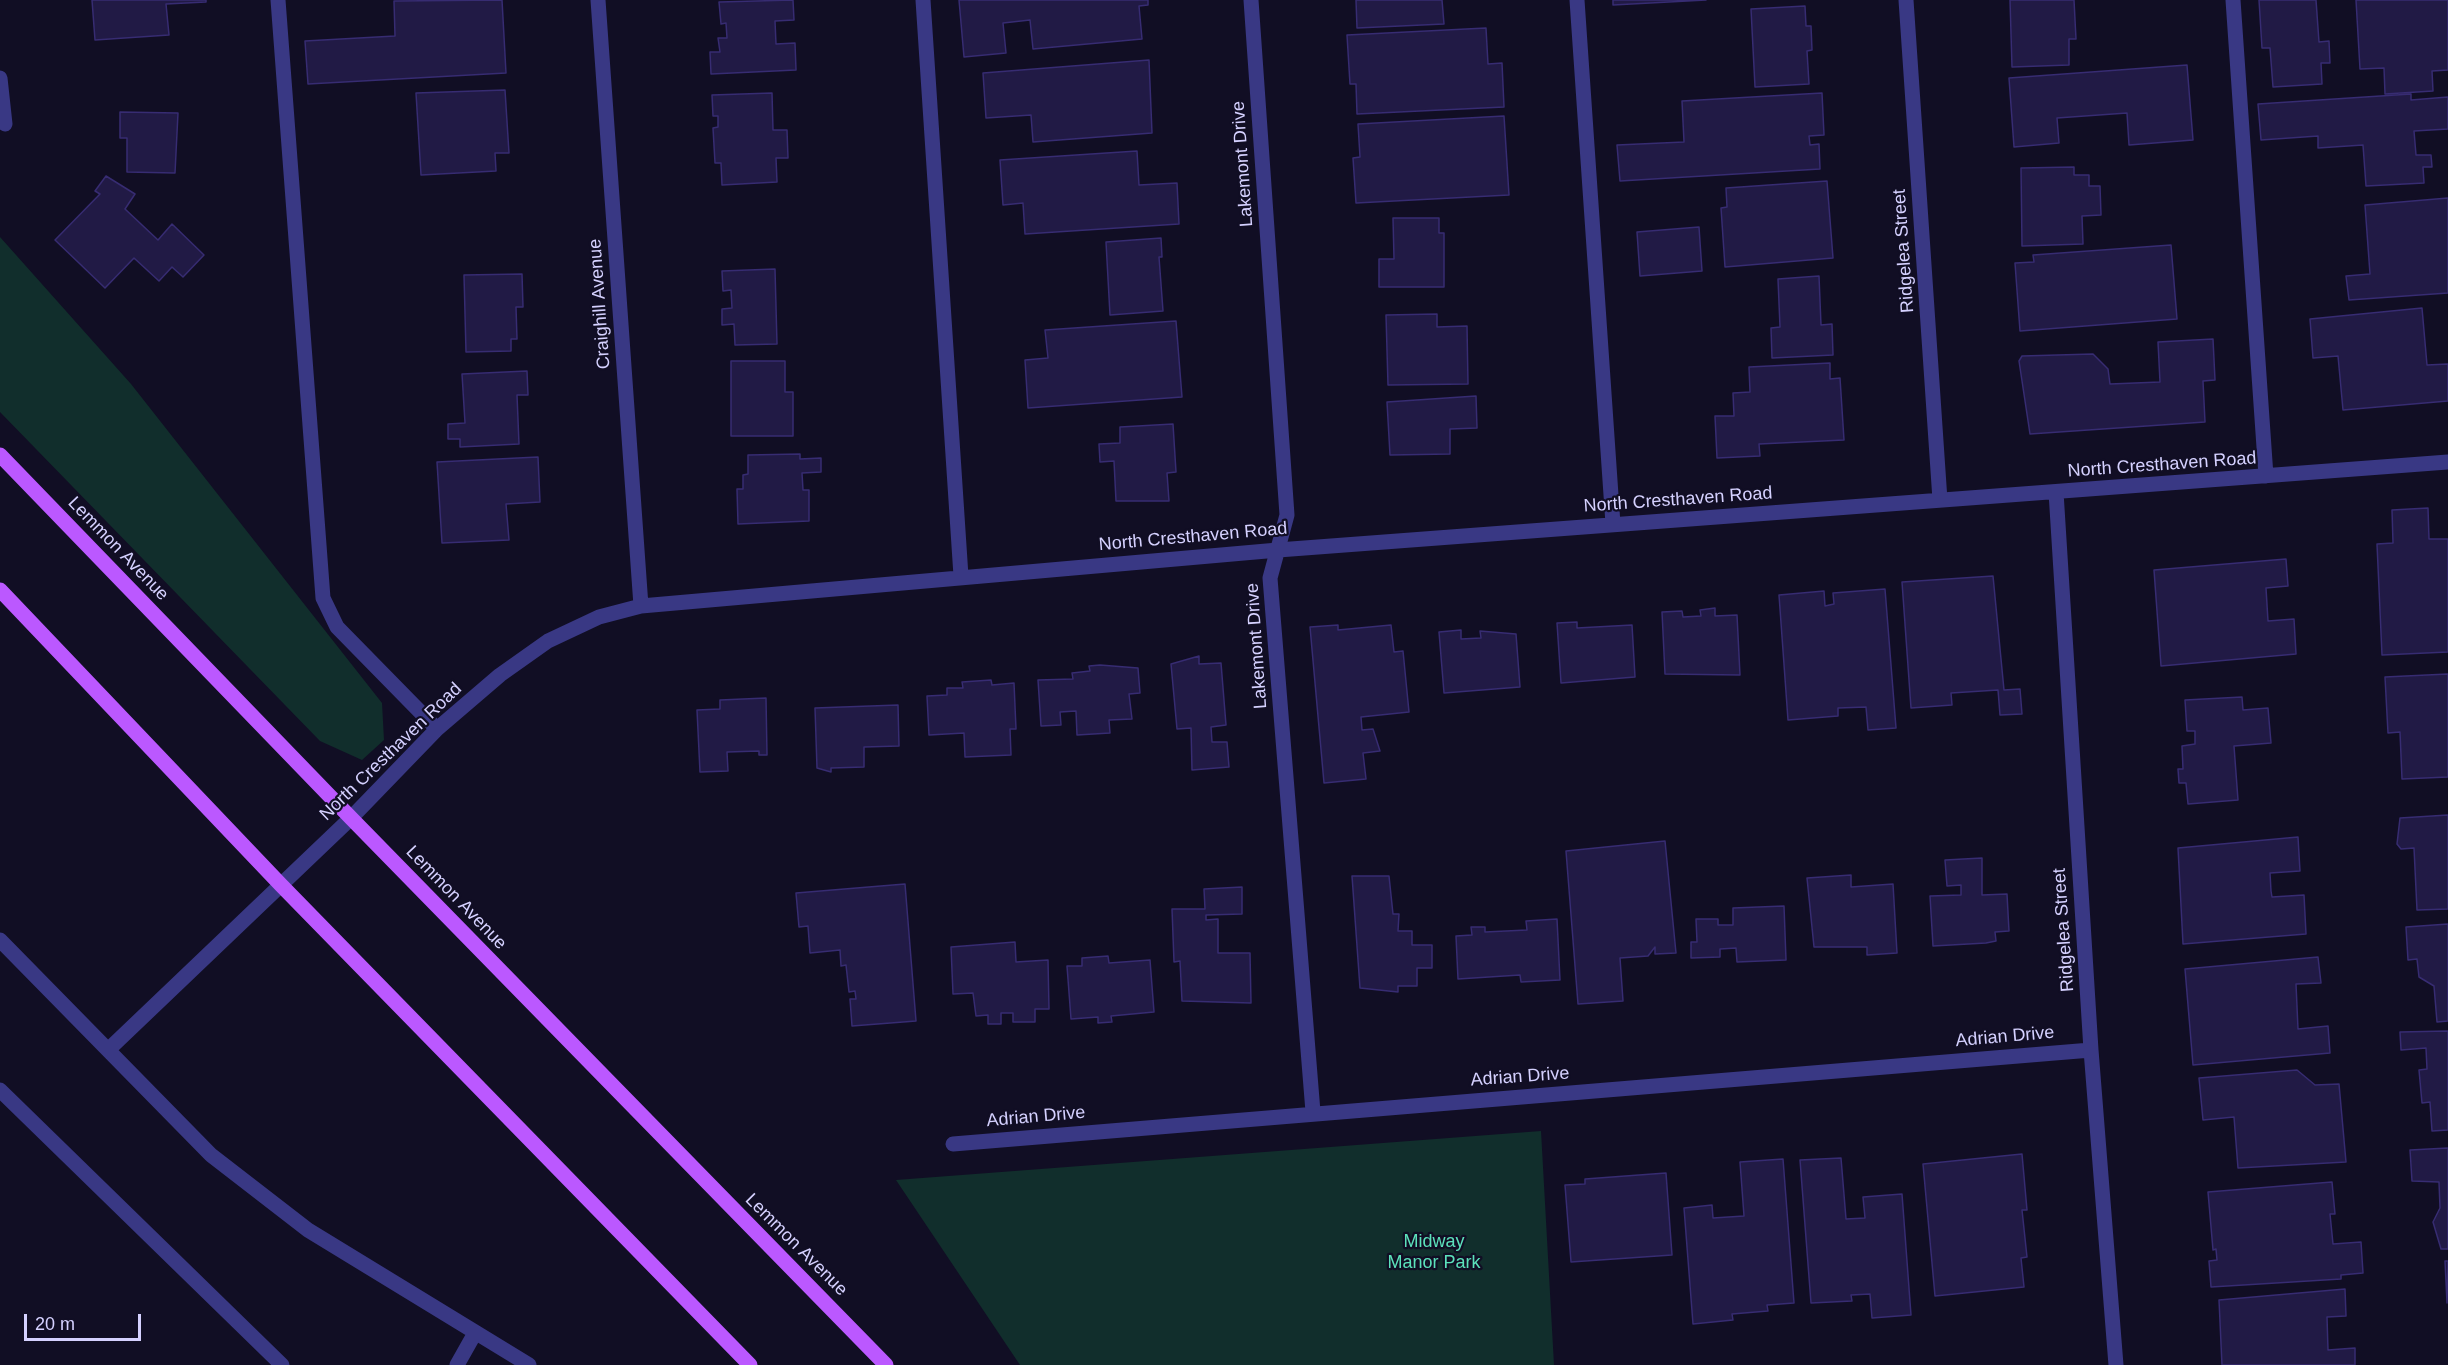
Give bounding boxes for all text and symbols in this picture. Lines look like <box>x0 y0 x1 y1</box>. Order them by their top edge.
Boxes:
street label: Lakemont Drive <box>1228 100 1258 228</box>
street label: Ridgelea Street <box>1889 188 1919 314</box>
street label: Craighill Avenue <box>585 238 615 370</box>
street label: North Cresthaven Road <box>2067 448 2257 482</box>
street label: North Cresthaven Road <box>1583 483 1773 517</box>
street label: Lemmon Avenue <box>63 493 173 605</box>
street label: North Cresthaven Road <box>1098 518 1288 556</box>
street label: Lakemont Drive <box>1242 582 1272 710</box>
street label: North Cresthaven Road <box>315 679 467 825</box>
street label: Lemmon Avenue <box>401 842 511 954</box>
street label: Ridgelea Street <box>2049 867 2079 993</box>
street label: Adrian Drive <box>1955 1022 2055 1052</box>
street label: Adrian Drive <box>1470 1063 1570 1091</box>
street label: Adrian Drive <box>986 1102 1086 1132</box>
street label: Lemmon Avenue <box>740 1189 852 1301</box>
park label: Midway Manor Park <box>1387 1231 1481 1274</box>
scale bar <box>27 1302 144 1340</box>
text: 20 m <box>35 1314 75 1334</box>

